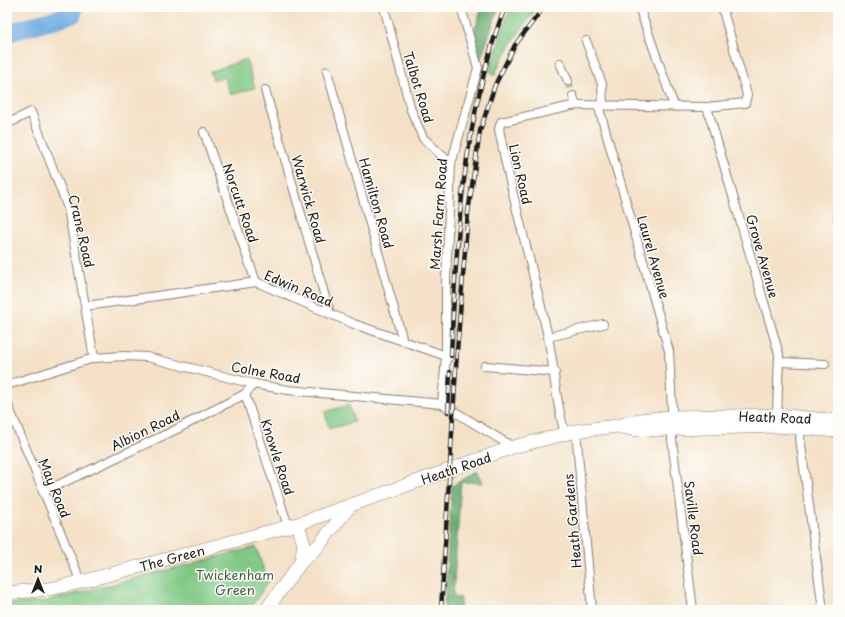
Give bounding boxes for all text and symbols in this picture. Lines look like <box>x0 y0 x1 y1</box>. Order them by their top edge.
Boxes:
street label: Talbot Road <box>399 49 439 125</box>
street label: Lion Road <box>505 142 537 206</box>
street label: Warwick Road <box>287 153 331 245</box>
street label: Hamilton Road <box>355 155 399 251</box>
street label: Marsh Farm Road <box>425 157 451 271</box>
street label: Norcutt Road <box>219 161 263 245</box>
street label: Crane Road <box>64 193 100 269</box>
street label: Grove Avenue <box>742 212 784 300</box>
street label: Laurel Avenue <box>633 213 675 301</box>
street label: Edwin Road <box>262 265 337 311</box>
street label: Colne Road <box>230 357 302 387</box>
street label: Albion Road <box>107 405 183 455</box>
street label: Heath Road <box>738 406 812 428</box>
street label: Knowle Road <box>257 416 299 498</box>
street label: Heath Road <box>418 447 494 489</box>
street label: May Road <box>34 455 76 521</box>
street label: Heath Gardens <box>558 473 586 569</box>
street label: Saville Road <box>680 480 708 556</box>
street label: The Green <box>137 540 207 576</box>
north arrow <box>18 559 58 599</box>
text: N <box>34 560 43 577</box>
park label: Twickenham Green <box>196 565 274 599</box>

